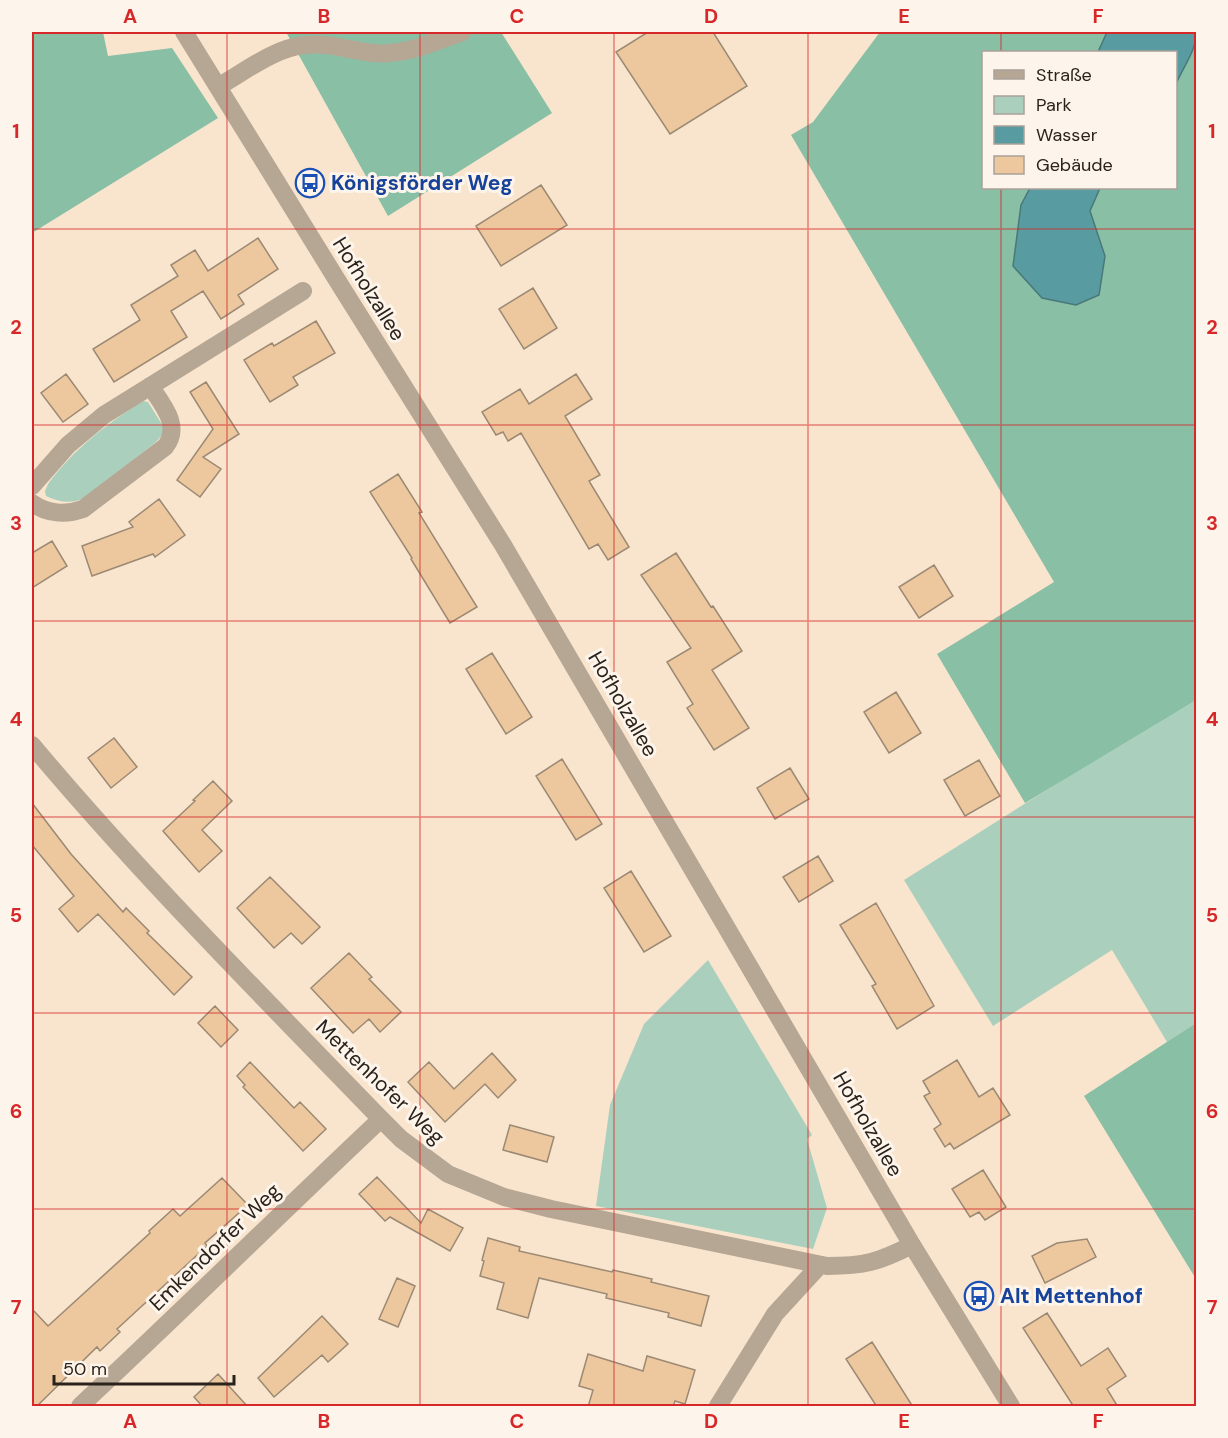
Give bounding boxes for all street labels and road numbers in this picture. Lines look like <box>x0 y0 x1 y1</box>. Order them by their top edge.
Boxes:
street label: Hofholzallee <box>326 232 412 346</box>
street label: Hofholzallee <box>582 646 665 762</box>
street label: Mettenhofer Weg <box>310 1013 451 1151</box>
street label: Hofholzallee <box>827 1066 910 1182</box>
street label: Emkendorfer Weg <box>143 1177 287 1317</box>

